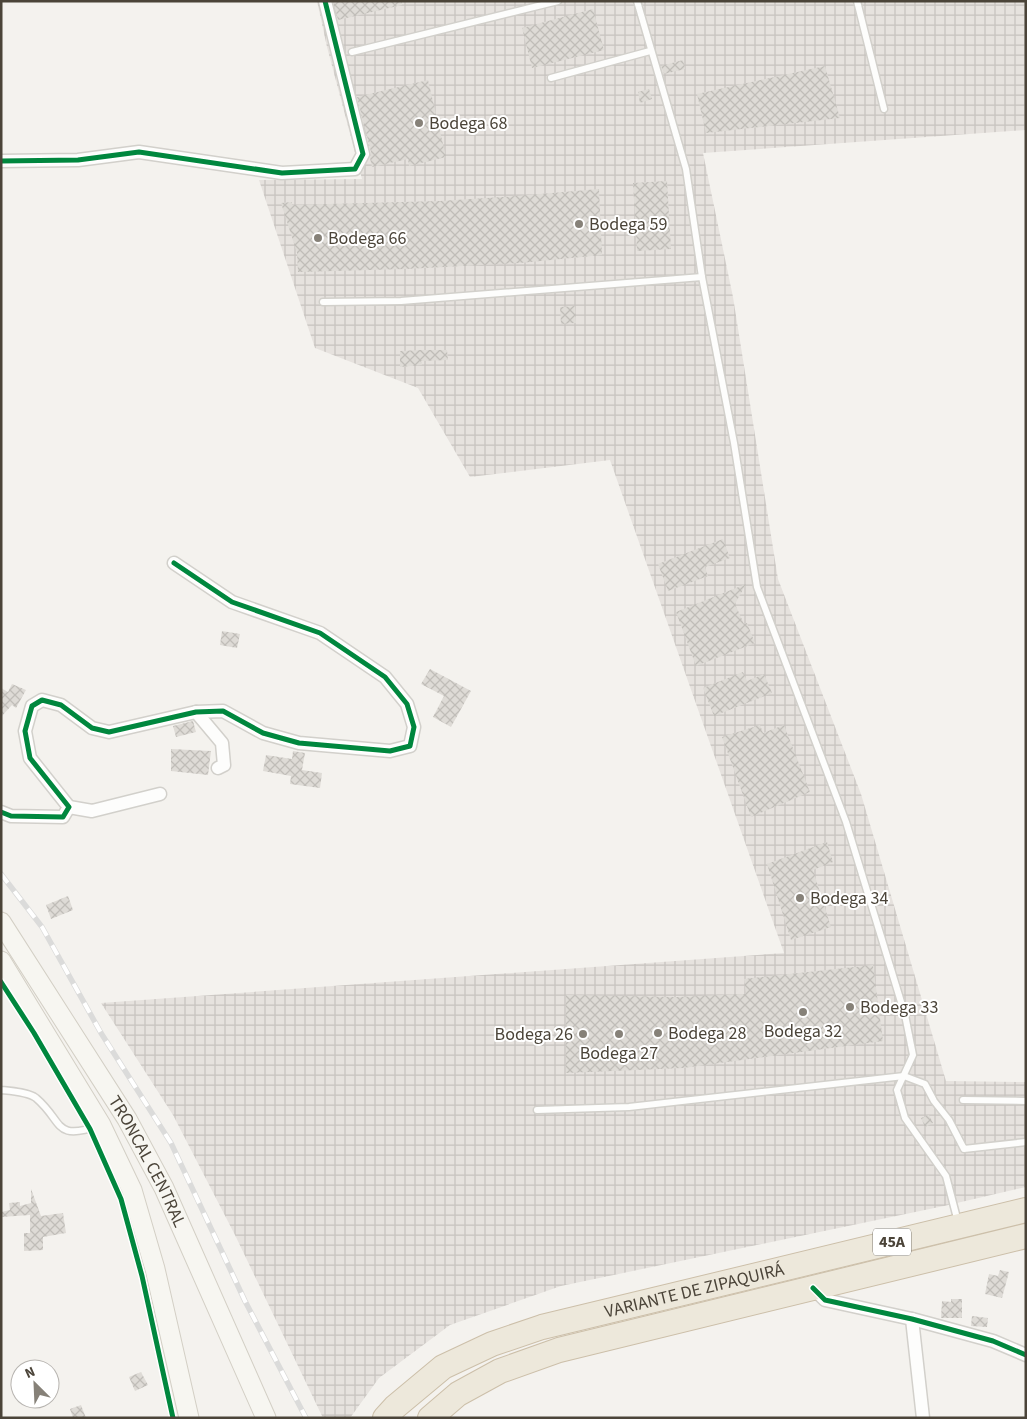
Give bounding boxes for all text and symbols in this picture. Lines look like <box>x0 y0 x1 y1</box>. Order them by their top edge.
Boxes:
place label: Bodega 68 <box>429 111 507 136</box>
marker: Bodega 68 <box>413 117 425 129</box>
place label: Bodega 59 <box>589 212 667 237</box>
marker: Bodega 59 <box>573 218 585 230</box>
place label: Bodega 66 <box>328 226 406 251</box>
marker: Bodega 66 <box>312 232 324 244</box>
place label: Bodega 34 <box>810 886 888 911</box>
marker: Bodega 34 <box>794 892 806 904</box>
place label: Bodega 33 <box>860 995 938 1020</box>
marker: Bodega 33 <box>844 1001 856 1013</box>
marker: Bodega 32 <box>797 1006 809 1018</box>
place label: Bodega 32 <box>764 1019 842 1044</box>
place label: Bodega 28 <box>668 1021 746 1046</box>
place label: Bodega 26 <box>495 1022 573 1047</box>
marker: Bodega 28 <box>652 1027 664 1039</box>
marker: Bodega 26 <box>577 1028 589 1040</box>
marker: Bodega 27 <box>613 1028 625 1040</box>
place label: Bodega 27 <box>580 1041 658 1066</box>
street label: TRONCAL CENTRAL <box>103 1091 192 1231</box>
road number: 45A <box>873 1228 911 1256</box>
street label: VARIANTE DE ZIPAQUIRÁ <box>602 1256 787 1324</box>
north arrow <box>10 1359 60 1409</box>
text: N <box>22 1362 38 1384</box>

